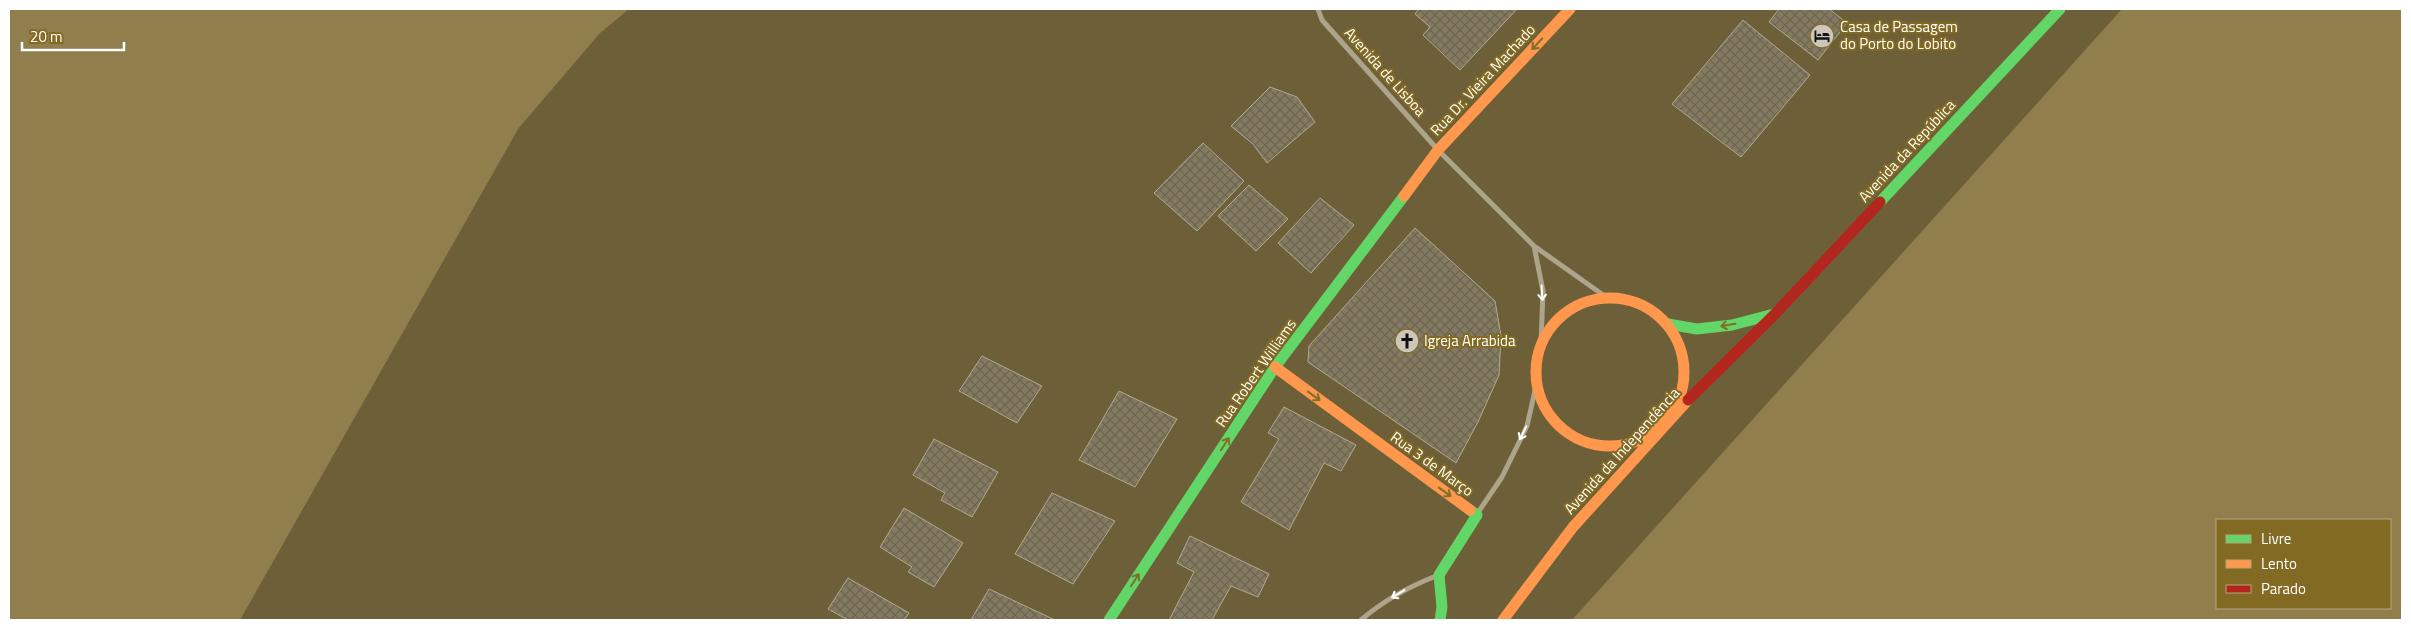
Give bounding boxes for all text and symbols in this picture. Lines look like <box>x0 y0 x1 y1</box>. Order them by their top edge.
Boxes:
place label: Casa de Passagem do Porto do Lobito <box>1840 15 1958 55</box>
street label: Rua Dr. Vieira Machado <box>1425 19 1541 141</box>
scale bar <box>22 20 125 52</box>
street label: Avenida de Lisboa <box>1339 22 1432 122</box>
hotel icon: Casa de Passagem do Porto do Lobito <box>1809 23 1835 49</box>
text: 20 m <box>30 25 63 48</box>
one-way arrow <box>1531 38 1543 51</box>
street label: Avenida da República <box>1853 94 1961 207</box>
one-way arrow <box>1537 285 1547 301</box>
street label: Rua Robert Williams <box>1209 314 1302 432</box>
one-way arrow <box>1721 320 1737 330</box>
church icon: Igreja Arrabida <box>1394 328 1420 354</box>
place label: Igreja Arrabida <box>1424 329 1516 352</box>
street label: Avenida da Independência <box>1558 382 1685 519</box>
one-way arrow <box>1307 391 1321 401</box>
street label: Rua 3 de Março <box>1386 425 1479 502</box>
one-way arrow <box>1518 425 1527 440</box>
one-way arrow <box>1220 437 1230 451</box>
one-way arrow <box>1438 487 1452 497</box>
legend <box>2216 519 2391 609</box>
text: Livre <box>2261 527 2291 550</box>
text: Lento <box>2261 552 2297 575</box>
one-way arrow <box>1131 573 1141 587</box>
text: Parado <box>2261 577 2306 600</box>
one-way arrow <box>1391 589 1405 599</box>

